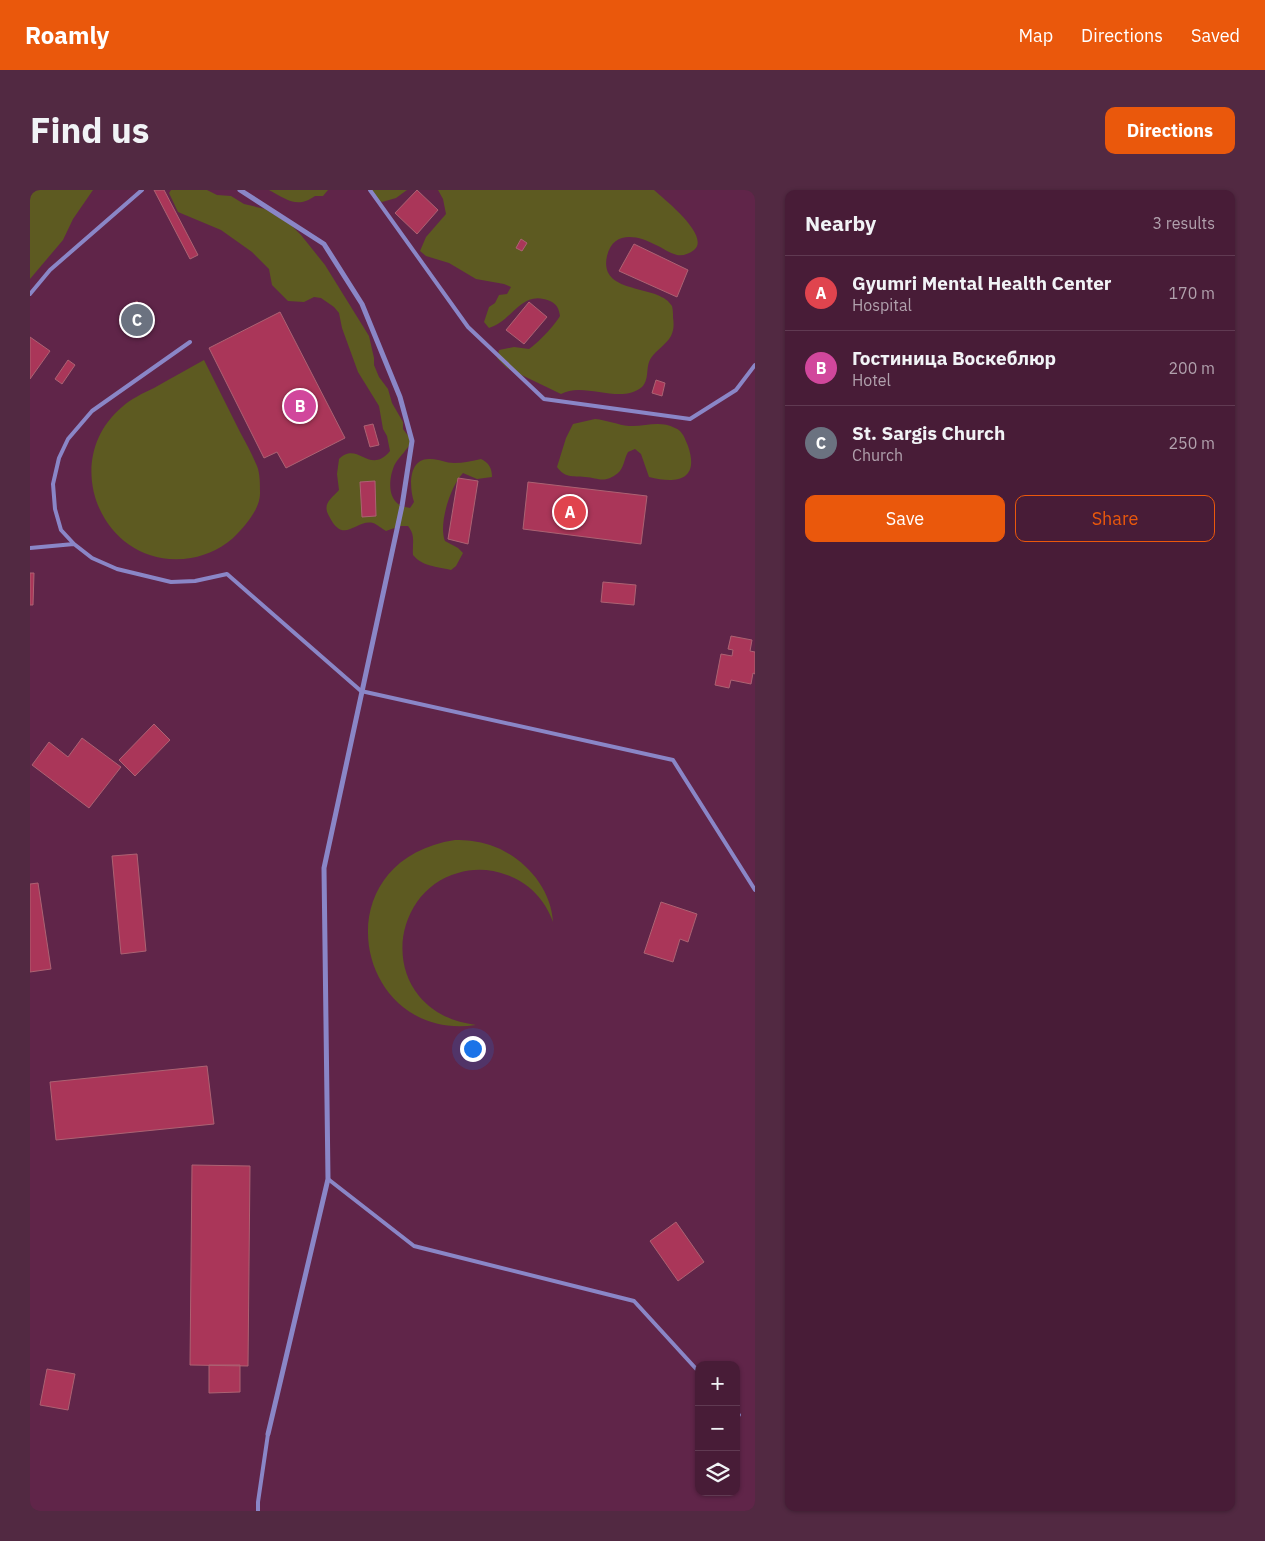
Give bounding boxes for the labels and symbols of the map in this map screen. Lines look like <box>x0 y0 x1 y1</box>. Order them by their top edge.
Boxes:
pin: C <box>121 301 153 339</box>
pin: B <box>284 387 316 425</box>
pin: A <box>554 493 586 531</box>
your location <box>460 1036 486 1062</box>

